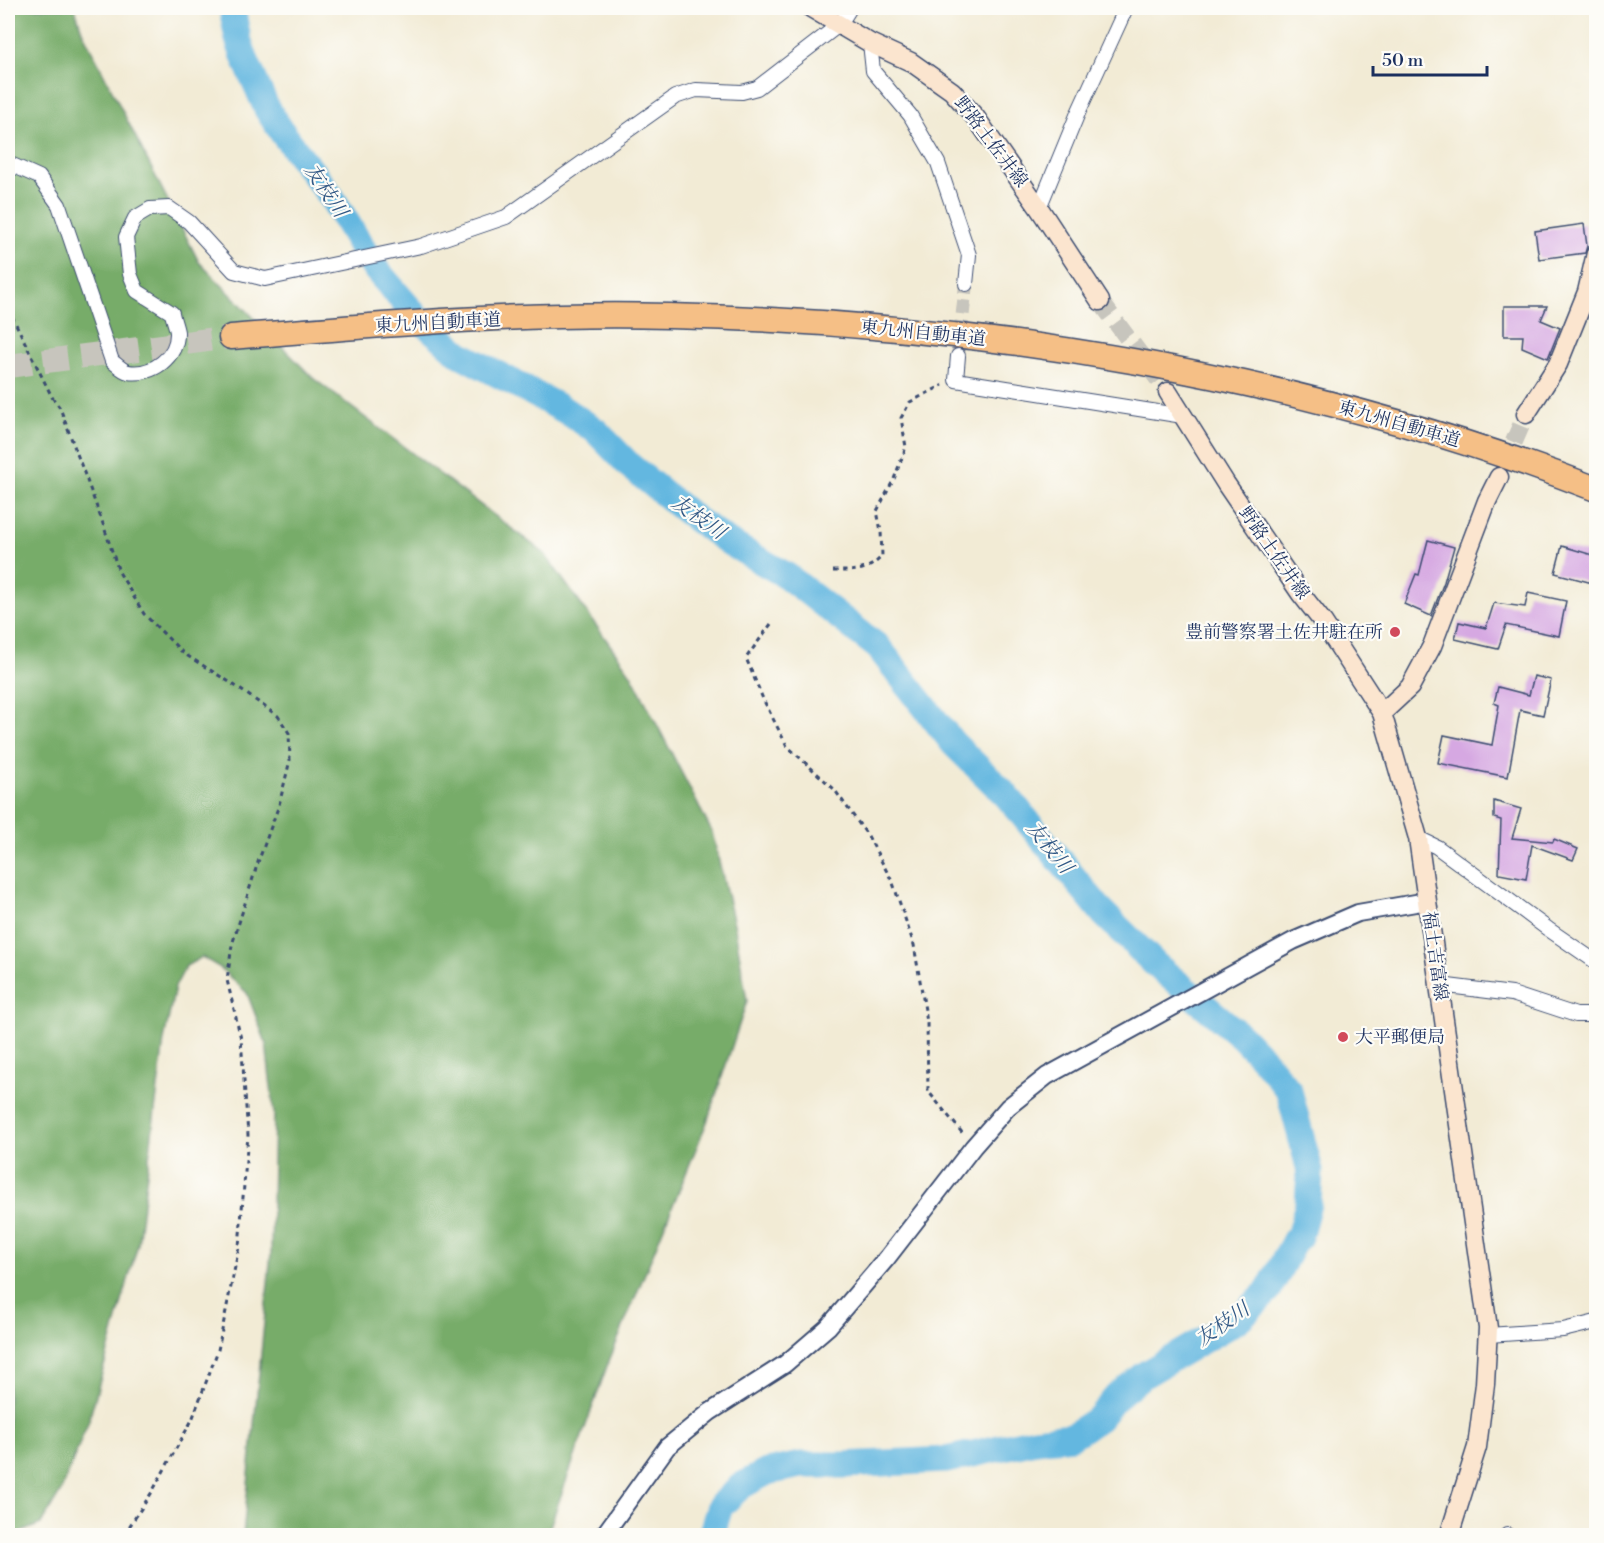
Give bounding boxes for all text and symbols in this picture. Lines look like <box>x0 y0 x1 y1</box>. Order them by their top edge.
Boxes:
scale bar <box>1373 39 1487 77</box>
text: 50 m <box>1382 49 1424 72</box>
street label: 野路土佐井線 <box>949 92 1033 192</box>
water label: 友枝川 <box>298 159 353 225</box>
street label: 東九州自動車道 <box>374 308 502 338</box>
street label: 東九州自動車道 <box>859 315 987 351</box>
street label: 東九州自動車道 <box>1335 396 1463 452</box>
water label: 友枝川 <box>666 491 731 547</box>
street label: 野路土佐井線 <box>1234 502 1314 604</box>
place label: 豊前警察署土佐井駐在所 <box>1185 621 1383 644</box>
marker: 豊前警察署土佐井駐在所 <box>1388 625 1402 639</box>
water label: 友枝川 <box>1020 817 1079 881</box>
street label: 福土吉富線 <box>1417 910 1453 1002</box>
place label: 大平郵便局 <box>1355 1026 1445 1049</box>
marker: 大平郵便局 <box>1336 1030 1350 1044</box>
water label: 友枝川 <box>1191 1296 1256 1352</box>

